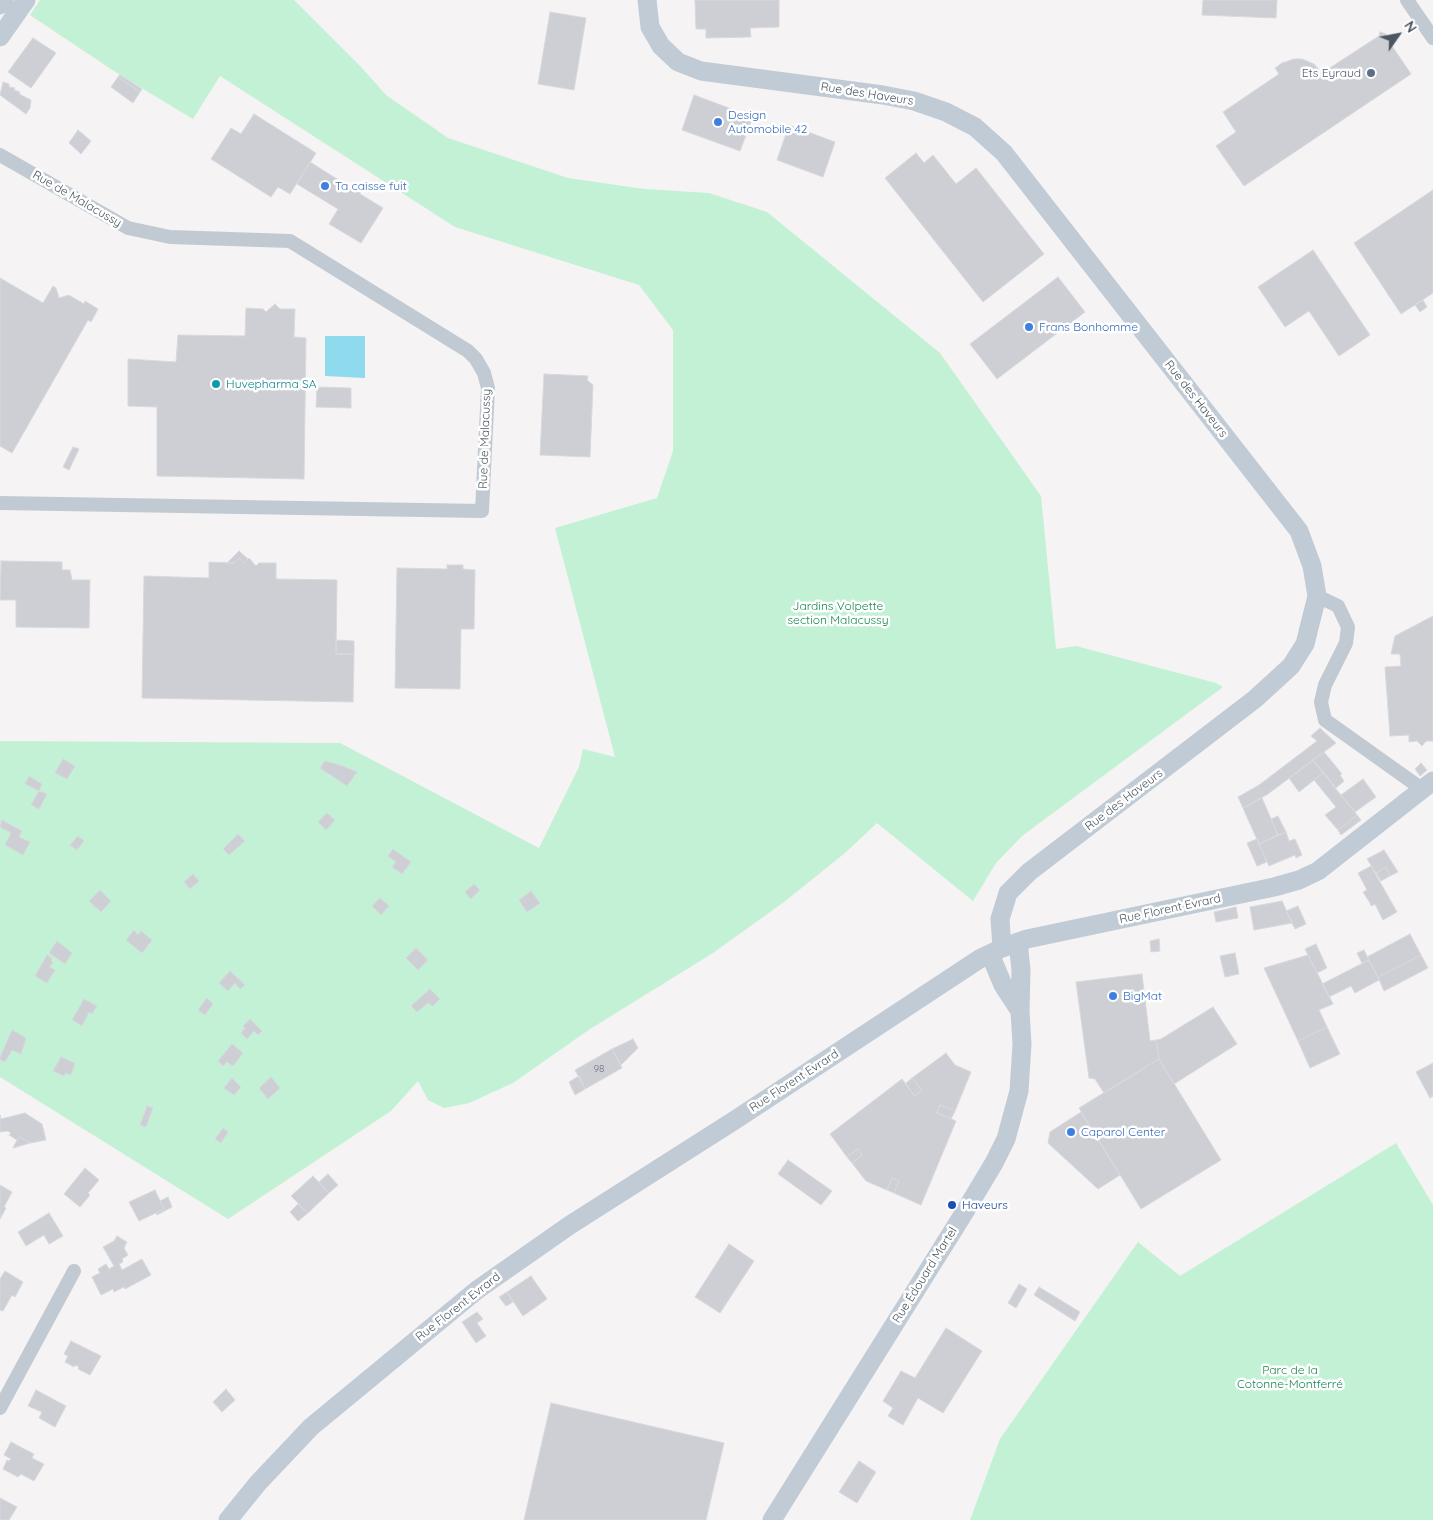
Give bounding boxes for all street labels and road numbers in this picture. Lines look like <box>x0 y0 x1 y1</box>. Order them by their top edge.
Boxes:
street label: Rue des Haveurs <box>820 80 914 108</box>
street label: Rue de Malacussy <box>30 168 124 230</box>
street label: Rue des Haveurs <box>1161 358 1231 440</box>
street label: Rue de Malacussy <box>476 389 494 489</box>
street label: Rue des Haveurs <box>1082 766 1166 834</box>
street label: Rue Florent Evrard <box>1118 891 1222 927</box>
street label: Rue Florent Evrard <box>747 1047 841 1115</box>
street label: Rue Édouard Martel <box>890 1224 960 1326</box>
street label: Rue Florent Evrard <box>413 1270 503 1344</box>

